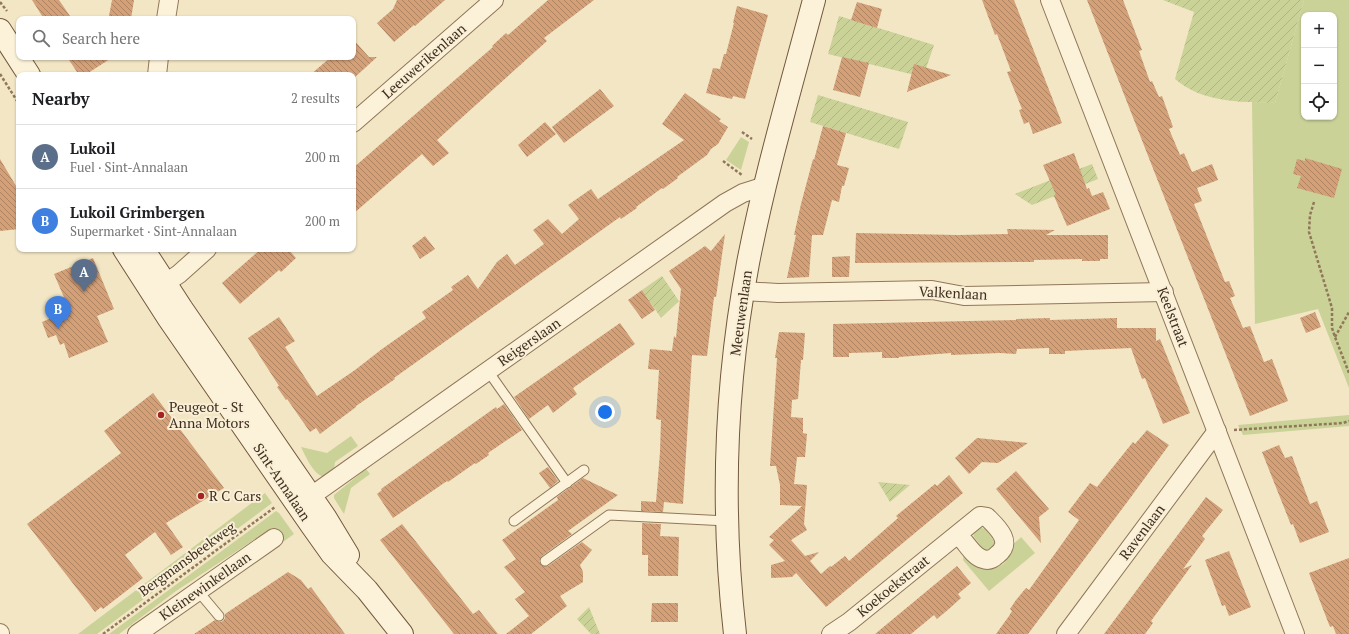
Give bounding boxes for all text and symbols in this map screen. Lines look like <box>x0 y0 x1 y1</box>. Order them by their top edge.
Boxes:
map controls <box>1301 12 1337 120</box>
button: + <box>1301 12 1337 48</box>
search box <box>16 16 356 60</box>
street label: Leeuwerikenlaan <box>378 18 470 102</box>
icon: search <box>30 27 52 49</box>
text: Search here <box>62 28 140 48</box>
button: − <box>1301 48 1337 84</box>
button: locate <box>1301 84 1337 120</box>
text: Nearby <box>32 87 90 110</box>
text: 2 results <box>291 89 340 107</box>
text: Lukoil <box>70 138 115 158</box>
text: A <box>40 148 50 166</box>
text: 200 m <box>305 148 340 166</box>
text: Fuel · Sint-Annalaan <box>70 158 188 176</box>
text: Lukoil Grimbergen <box>70 202 205 222</box>
text: B <box>41 212 49 230</box>
text: 200 m <box>305 212 340 230</box>
text: Supermarket · Sint-Annalaan <box>70 222 237 240</box>
pin: A <box>71 259 97 292</box>
street label: Meeuwenlaan <box>725 268 756 357</box>
street label: Valkenlaan <box>918 281 989 304</box>
street label: Keelstraat <box>1153 284 1194 350</box>
pin: B <box>45 296 71 329</box>
street label: Reigerslaan <box>494 313 564 370</box>
place label: Peugeot - St Anna Motors <box>169 397 250 432</box>
your location <box>595 402 615 422</box>
marker: Peugeot - St Anna Motors <box>156 410 166 420</box>
street label: Sint-Annalaan <box>249 439 316 525</box>
place label: R C Cars <box>209 486 261 505</box>
marker: R C Cars <box>196 491 206 501</box>
street label: Ravenlaan <box>1114 500 1169 563</box>
street label: Bergmansbeekweg <box>134 517 239 600</box>
street label: Kleinewinkellaan <box>155 547 255 624</box>
street label: Koekoekstraat <box>852 550 934 621</box>

